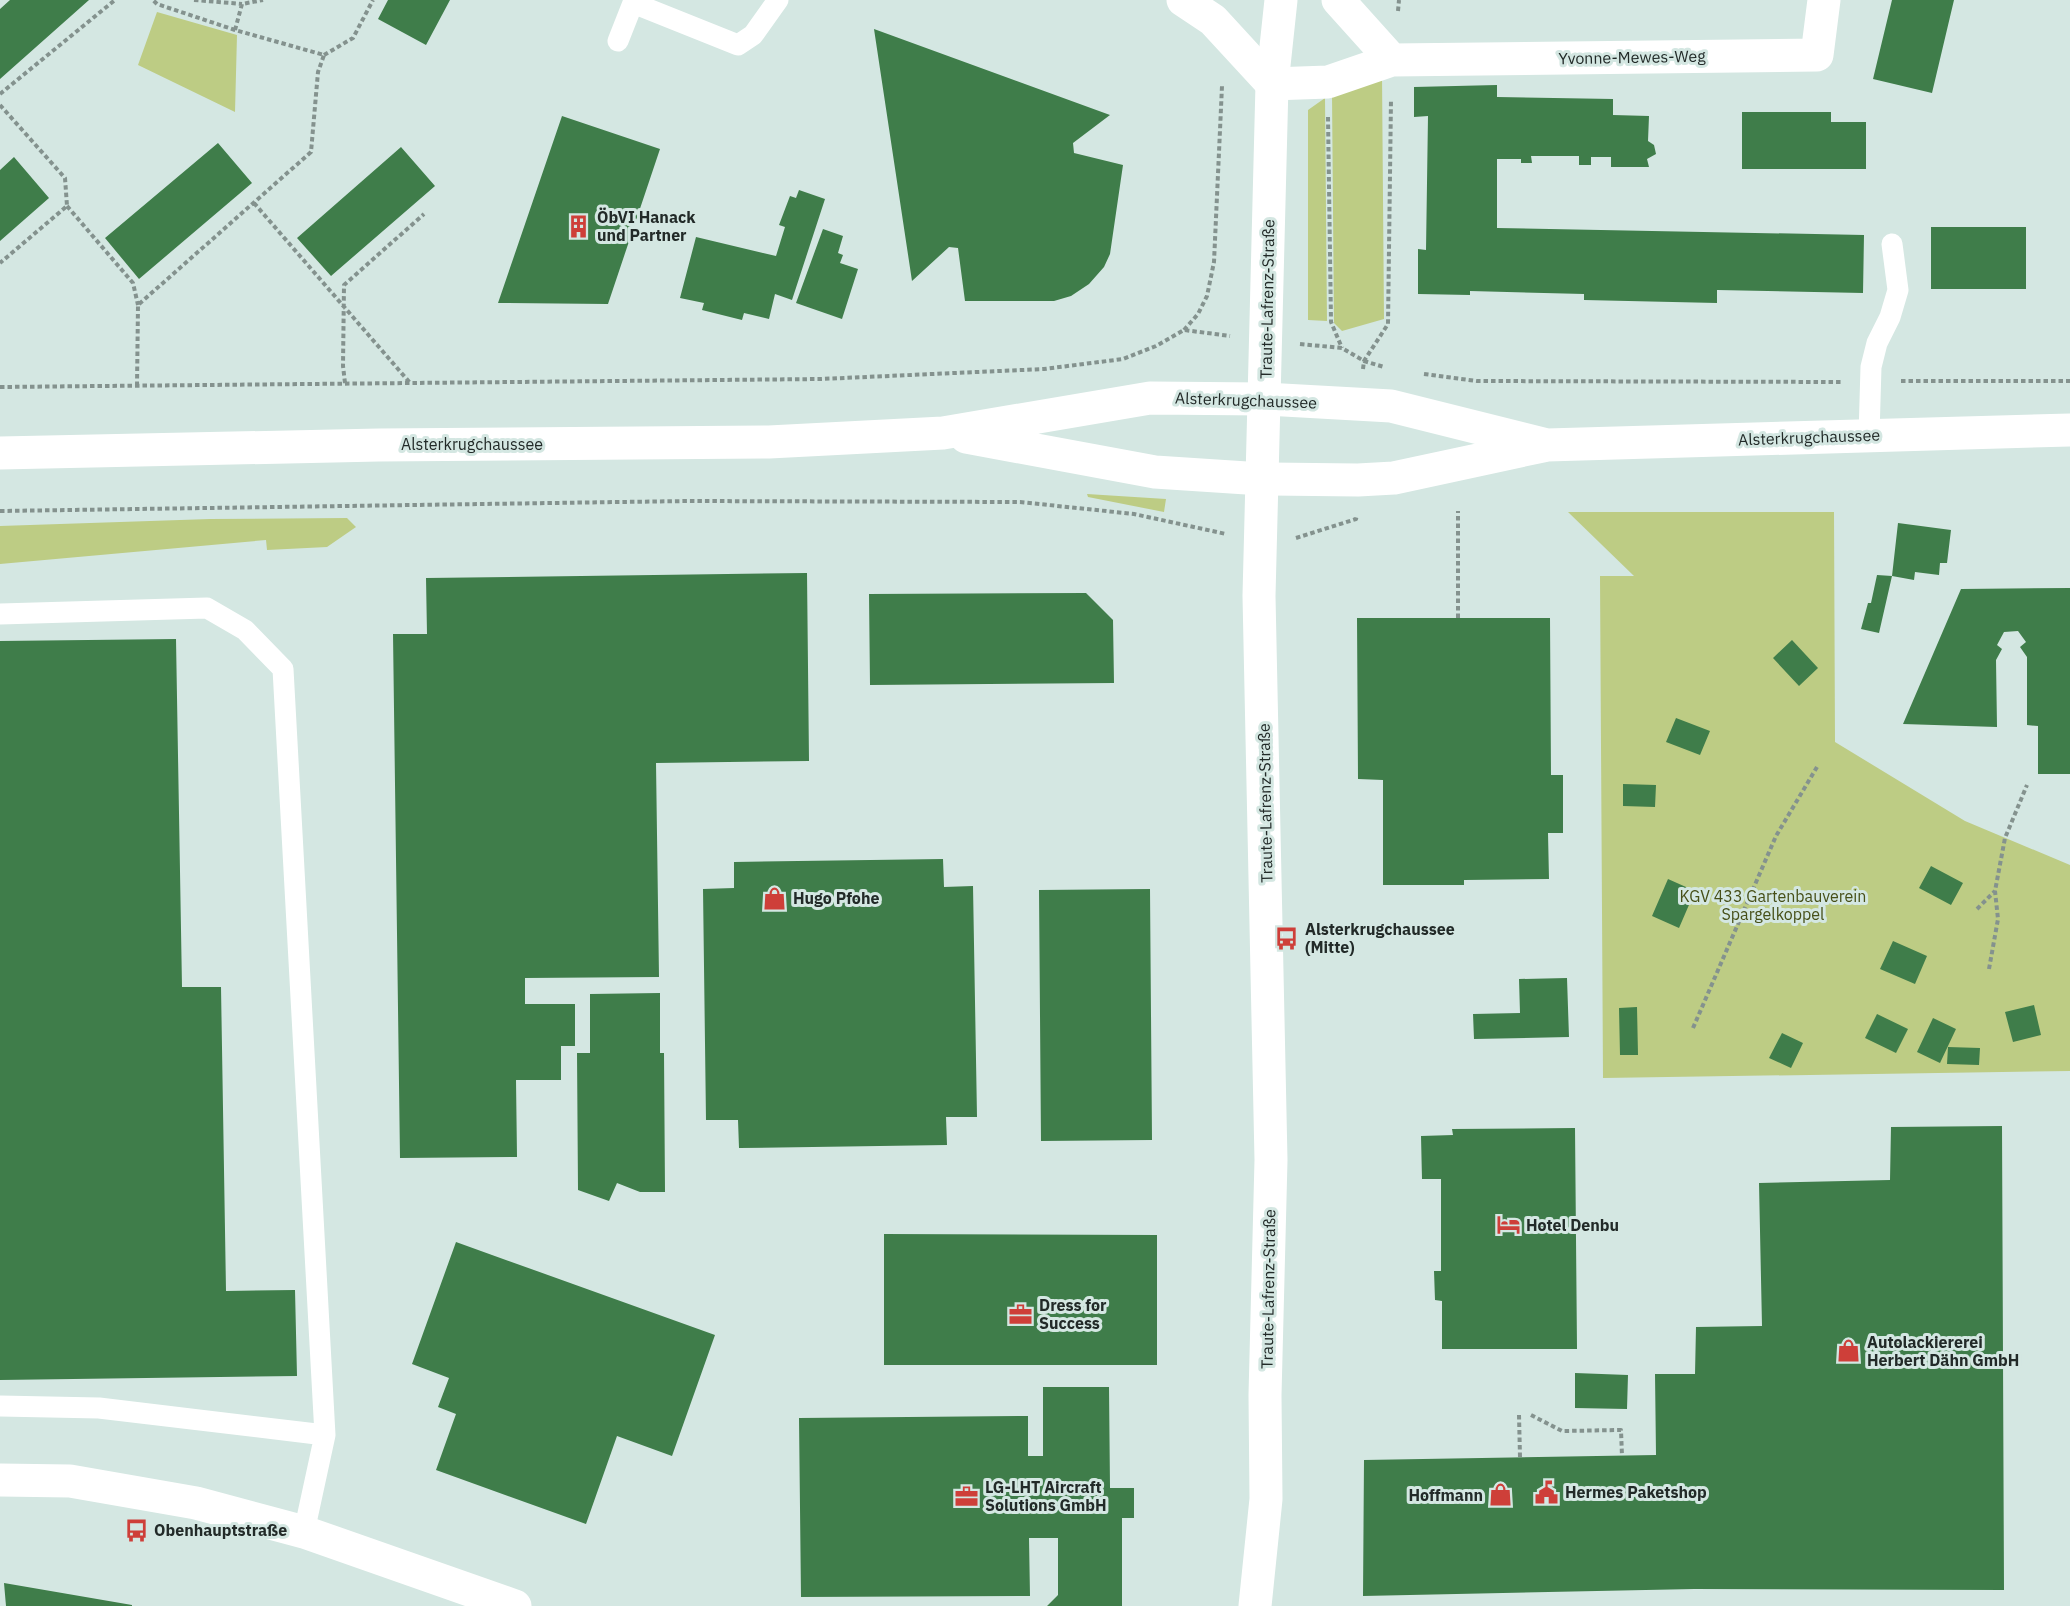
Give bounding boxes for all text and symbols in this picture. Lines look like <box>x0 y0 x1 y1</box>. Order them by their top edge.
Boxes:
street label: Yvonne-Mewes-Weg <box>1558 46 1706 68</box>
place label: ÖbVI Hanack und Partner <box>597 207 696 245</box>
building icon: ÖbVI Hanack und Partner <box>566 213 592 239</box>
street label: Traute-Lafrenz-Straße <box>1256 219 1278 379</box>
street label: Alsterkrugchaussee <box>1175 388 1318 412</box>
street label: Alsterkrugchaussee <box>1738 425 1881 449</box>
street label: Alsterkrugchaussee <box>401 434 543 454</box>
street label: Traute-Lafrenz-Straße <box>1254 723 1276 883</box>
shop icon: Hugo Pfohe <box>762 885 788 911</box>
park label: KGV 433 Gartenbauverein Spargelkoppel <box>1680 886 1866 924</box>
place label: Hugo Pfohe <box>793 888 879 908</box>
place label: Alsterkrugchaussee (Mitte) <box>1305 919 1455 957</box>
bus stop icon: Alsterkrugchaussee (Mitte) <box>1274 925 1300 951</box>
street label: Traute-Lafrenz-Straße <box>1257 1209 1279 1369</box>
hotel icon: Hotel Denbu <box>1495 1212 1521 1238</box>
place label: Hotel Denbu <box>1526 1215 1619 1235</box>
place label: Dress for Success <box>1039 1295 1107 1333</box>
office icon: Dress for Success <box>1008 1301 1034 1327</box>
place label: Autolackiererei Herbert Dähn GmbH <box>1867 1332 2019 1370</box>
shop icon: Autolackiererei Herbert Dähn GmbH <box>1836 1338 1862 1364</box>
place label: LG-LHT Aircraft Solutions GmbH <box>985 1477 1107 1515</box>
public building icon: Hermes Paketshop <box>1534 1479 1560 1505</box>
shop icon: Hoffmann <box>1488 1482 1514 1508</box>
place label: Hermes Paketshop <box>1565 1482 1707 1502</box>
office icon: LG-LHT Aircraft Solutions GmbH <box>954 1483 980 1509</box>
place label: Hoffmann <box>1408 1485 1483 1505</box>
bus stop icon: Obenhauptstraße <box>123 1517 149 1543</box>
place label: Obenhauptstraße <box>154 1520 287 1540</box>

